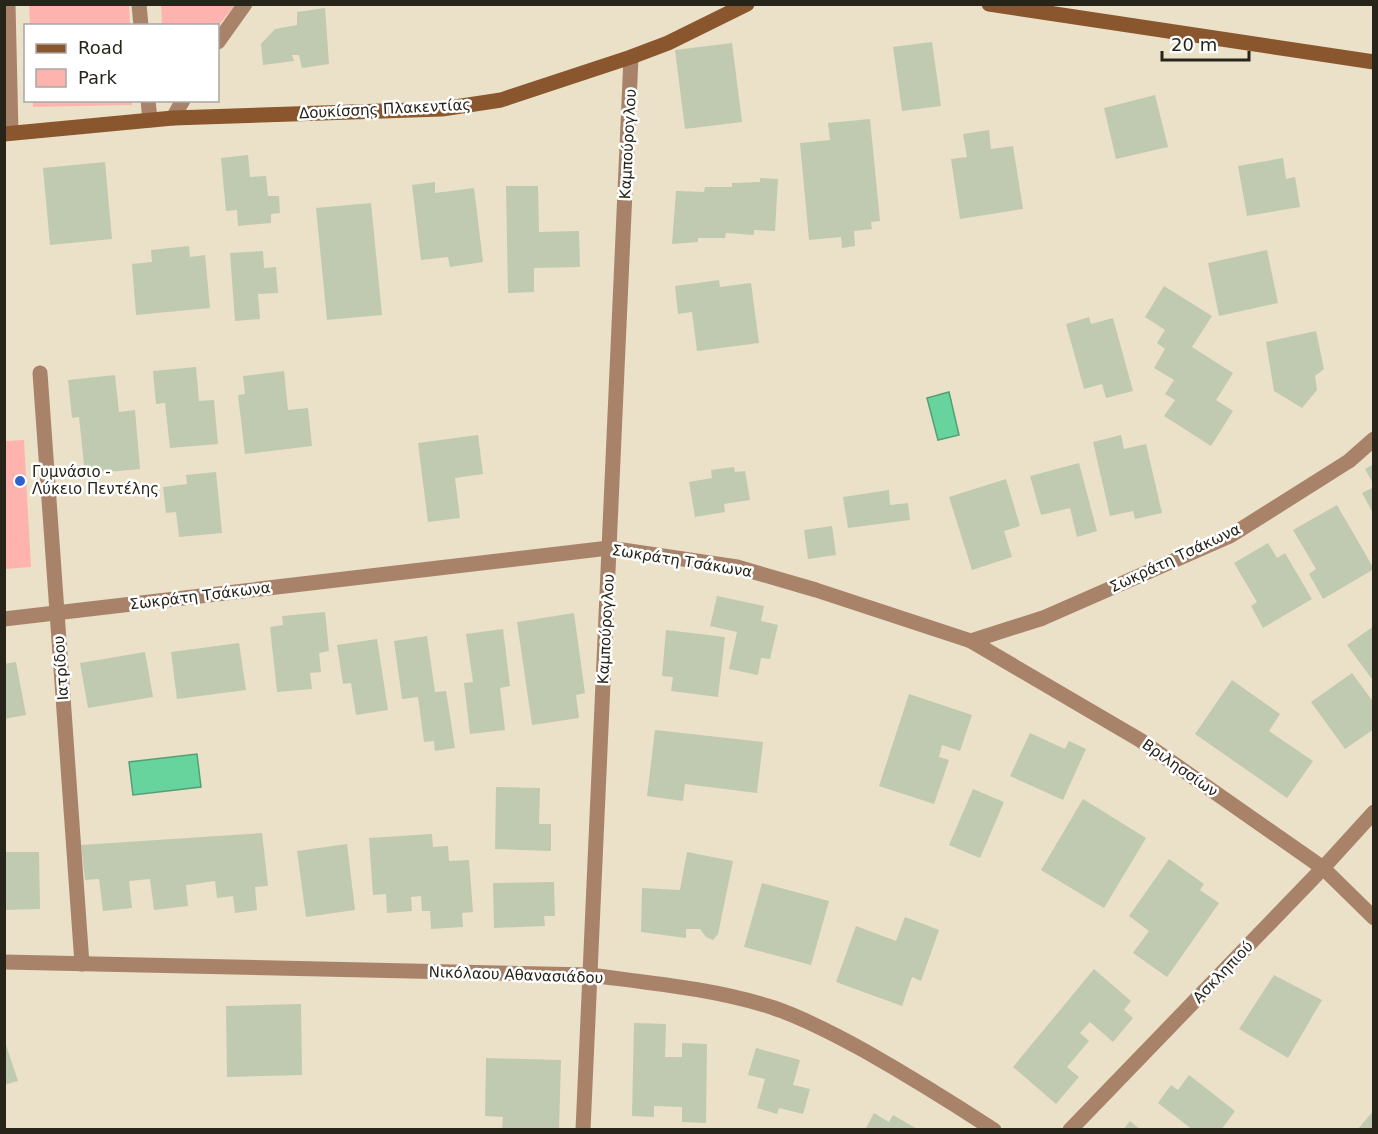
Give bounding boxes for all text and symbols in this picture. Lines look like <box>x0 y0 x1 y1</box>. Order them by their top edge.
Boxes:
legend <box>24 24 219 102</box>
scale bar <box>1162 24 1249 62</box>
text: 20 m <box>1171 34 1217 55</box>
text: Road <box>78 37 123 58</box>
text: Park <box>78 67 117 88</box>
street label: Καμπούρογλου <box>616 88 640 200</box>
street label: Δουκίσσης Πλακεντίας <box>298 96 472 122</box>
place label: Γυμνάσιο - Λύκειο Πεντέλης <box>32 463 159 498</box>
marker: Γυμνάσιο - Λύκειο Πεντέλης <box>13 474 27 488</box>
street label: Σωκράτη Τσάκωνα <box>1107 520 1243 596</box>
street label: Σωκράτη Τσάκωνα <box>611 541 754 581</box>
street label: Καμπούρογλου <box>594 573 618 685</box>
street label: Σωκράτη Τσάκωνα <box>129 578 272 614</box>
street label: Ιατρίδου <box>50 635 72 701</box>
street label: Βριλησσίων <box>1139 735 1221 801</box>
street label: Ασκληπιού <box>1189 937 1257 1007</box>
street label: Νικόλαου Αθανασιάδου <box>428 963 604 987</box>

